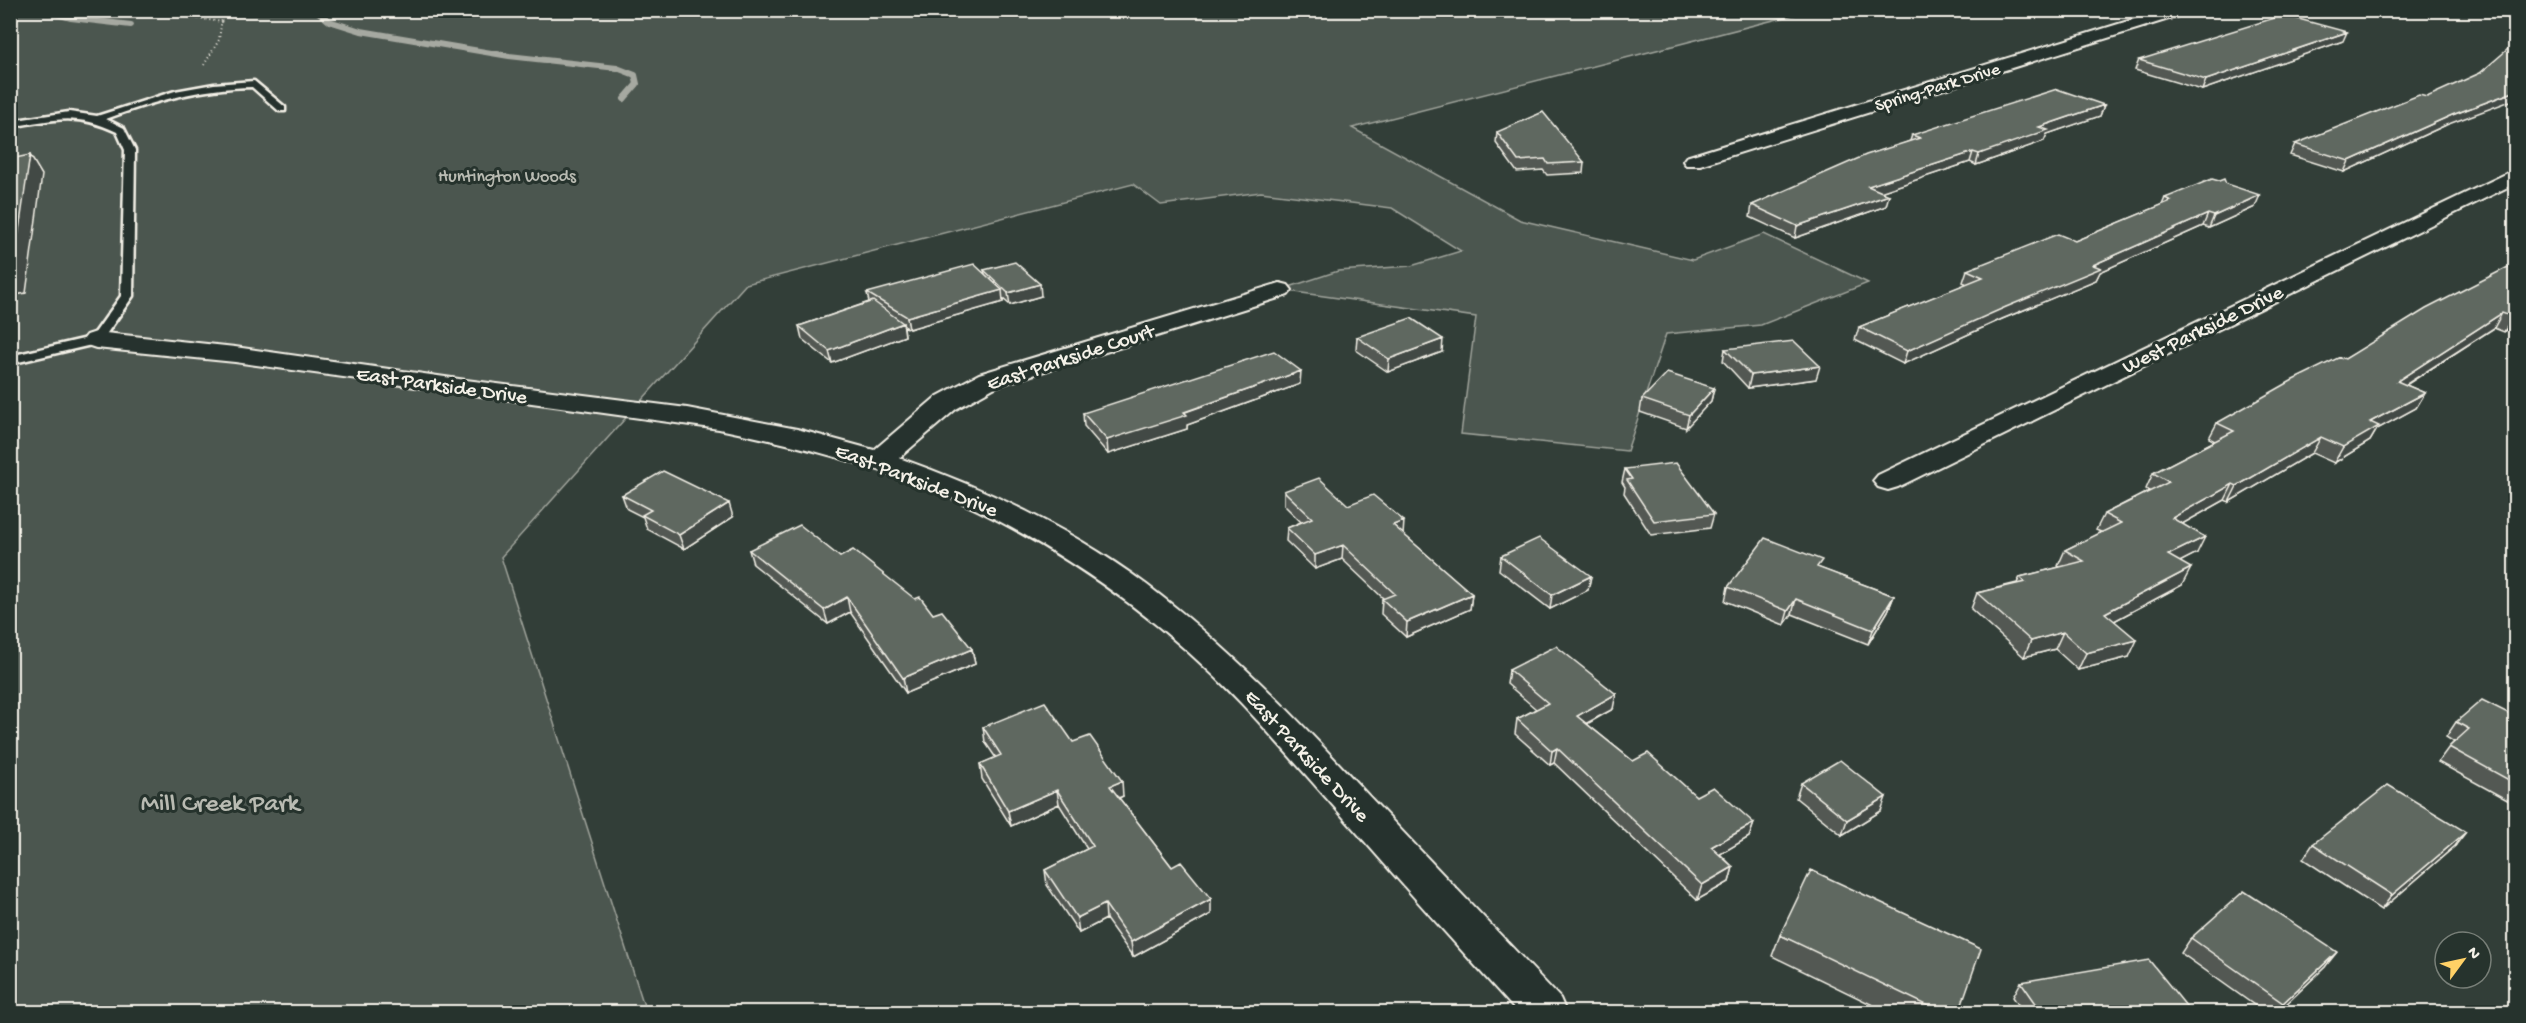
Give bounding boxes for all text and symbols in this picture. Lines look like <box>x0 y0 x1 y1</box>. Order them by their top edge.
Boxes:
street label: Spring-Park Drive <box>1873 59 2004 117</box>
park label: Huntington Woods <box>438 167 577 188</box>
street label: West Parkside Drive <box>2119 281 2289 381</box>
street label: East Parkside Court <box>984 320 1160 398</box>
street label: East Parkside Drive <box>354 363 530 412</box>
street label: East Parkside Drive <box>831 440 1002 525</box>
street label: East Parkside Drive <box>1238 686 1374 830</box>
park label: Mill Creek Park <box>141 790 302 821</box>
north arrow <box>2433 930 2493 990</box>
text: N <box>2462 944 2484 964</box>

